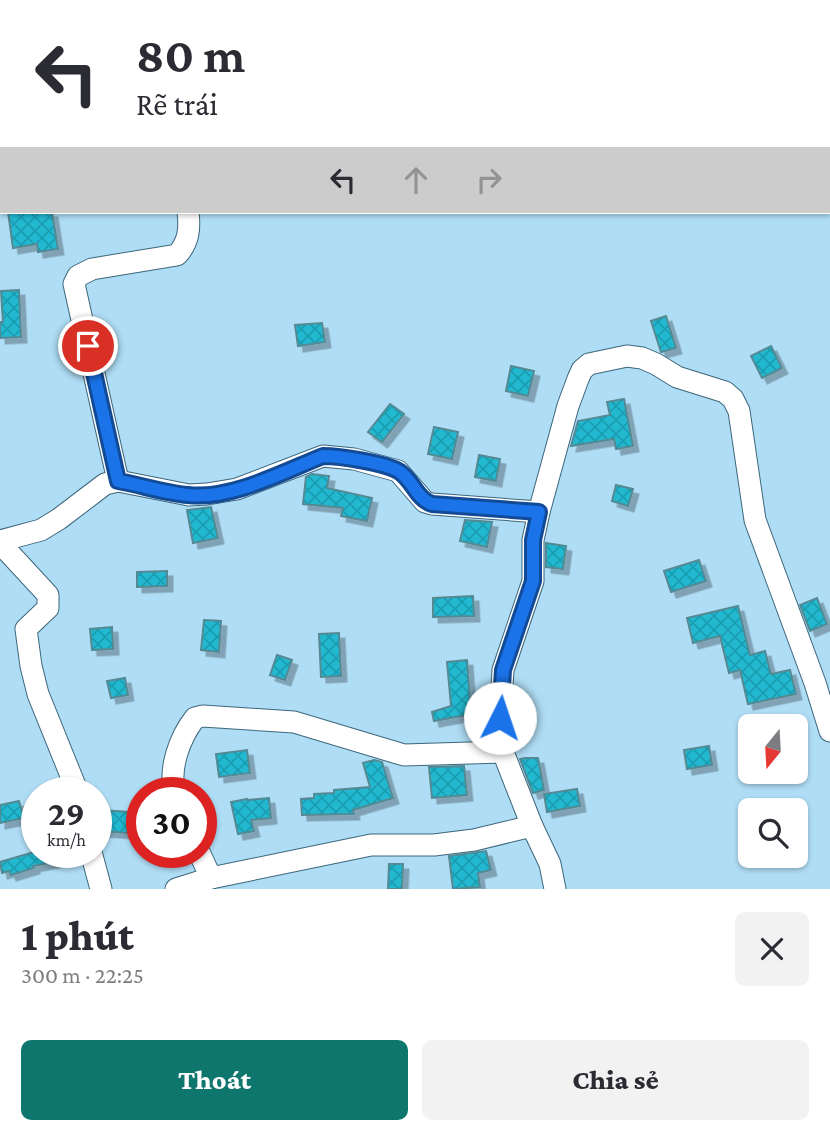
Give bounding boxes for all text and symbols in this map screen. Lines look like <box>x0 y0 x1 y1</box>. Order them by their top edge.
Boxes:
icon: left <box>21 28 112 119</box>
text: 80 m <box>136 28 245 83</box>
text: Rẽ trái <box>136 86 218 122</box>
icon: left <box>324 161 362 199</box>
icon: ahead <box>397 161 435 199</box>
icon: right <box>470 161 508 199</box>
pin <box>58 316 118 376</box>
icon: arrive <box>69 327 107 365</box>
position arrow <box>463 681 537 755</box>
north arrow <box>738 714 808 784</box>
map controls <box>738 714 808 868</box>
speed limit sign: 30 <box>126 777 217 868</box>
text: 29 <box>48 794 85 833</box>
button: search <box>738 798 808 868</box>
text: km/h <box>47 830 86 850</box>
text: 1 phút <box>21 912 134 959</box>
button: close <box>735 912 809 986</box>
text: 300 m · 22:25 <box>21 962 144 988</box>
button: Thoát <box>21 1040 408 1120</box>
button: Chia sẻ <box>422 1040 809 1120</box>

